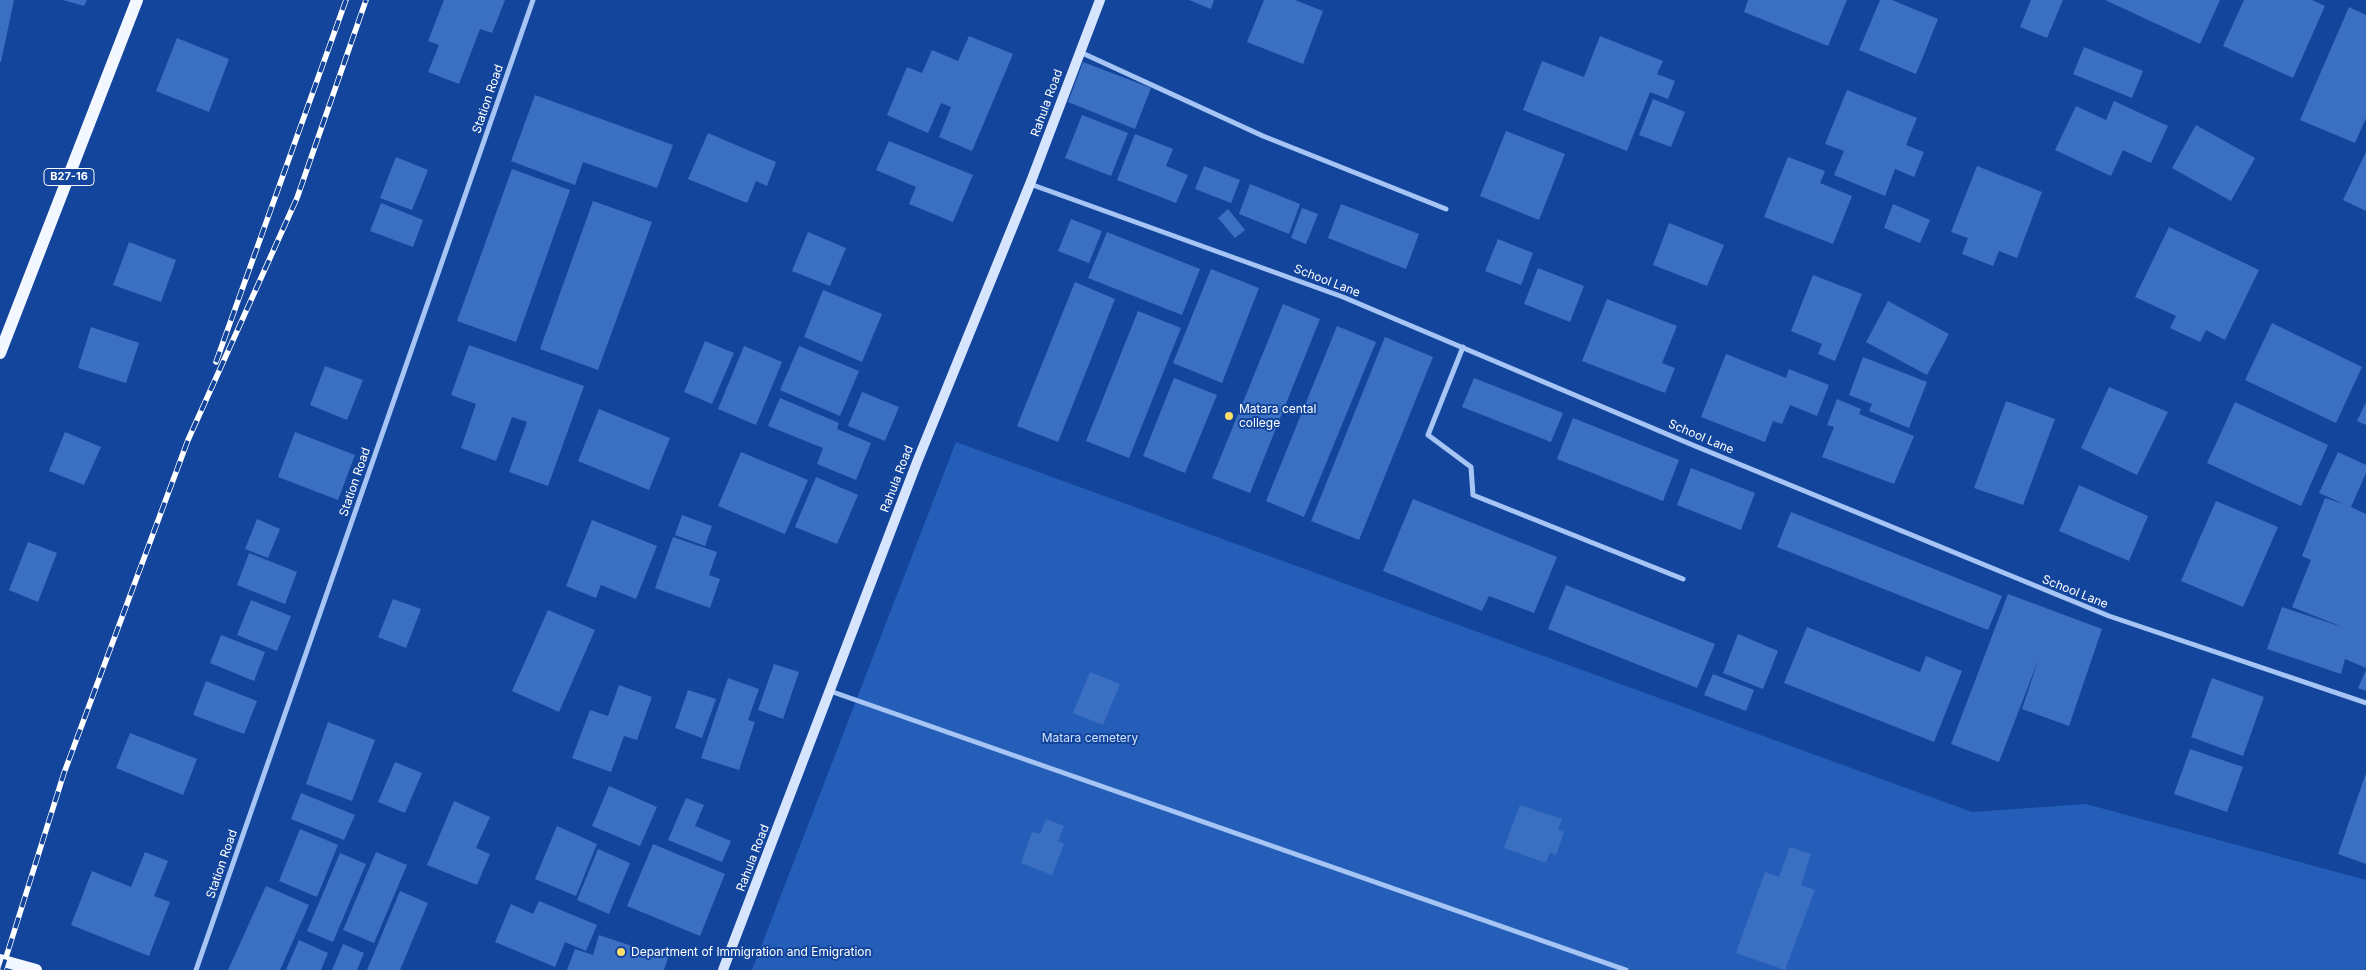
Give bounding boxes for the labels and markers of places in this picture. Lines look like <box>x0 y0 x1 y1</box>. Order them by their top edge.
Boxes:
place label: Matara cental college <box>1239 402 1317 430</box>
marker: Matara cental college <box>1223 410 1235 422</box>
place label: Department of Immigration and Emigration <box>631 945 872 959</box>
marker: Department of Immigration and Emigration <box>615 946 627 958</box>

